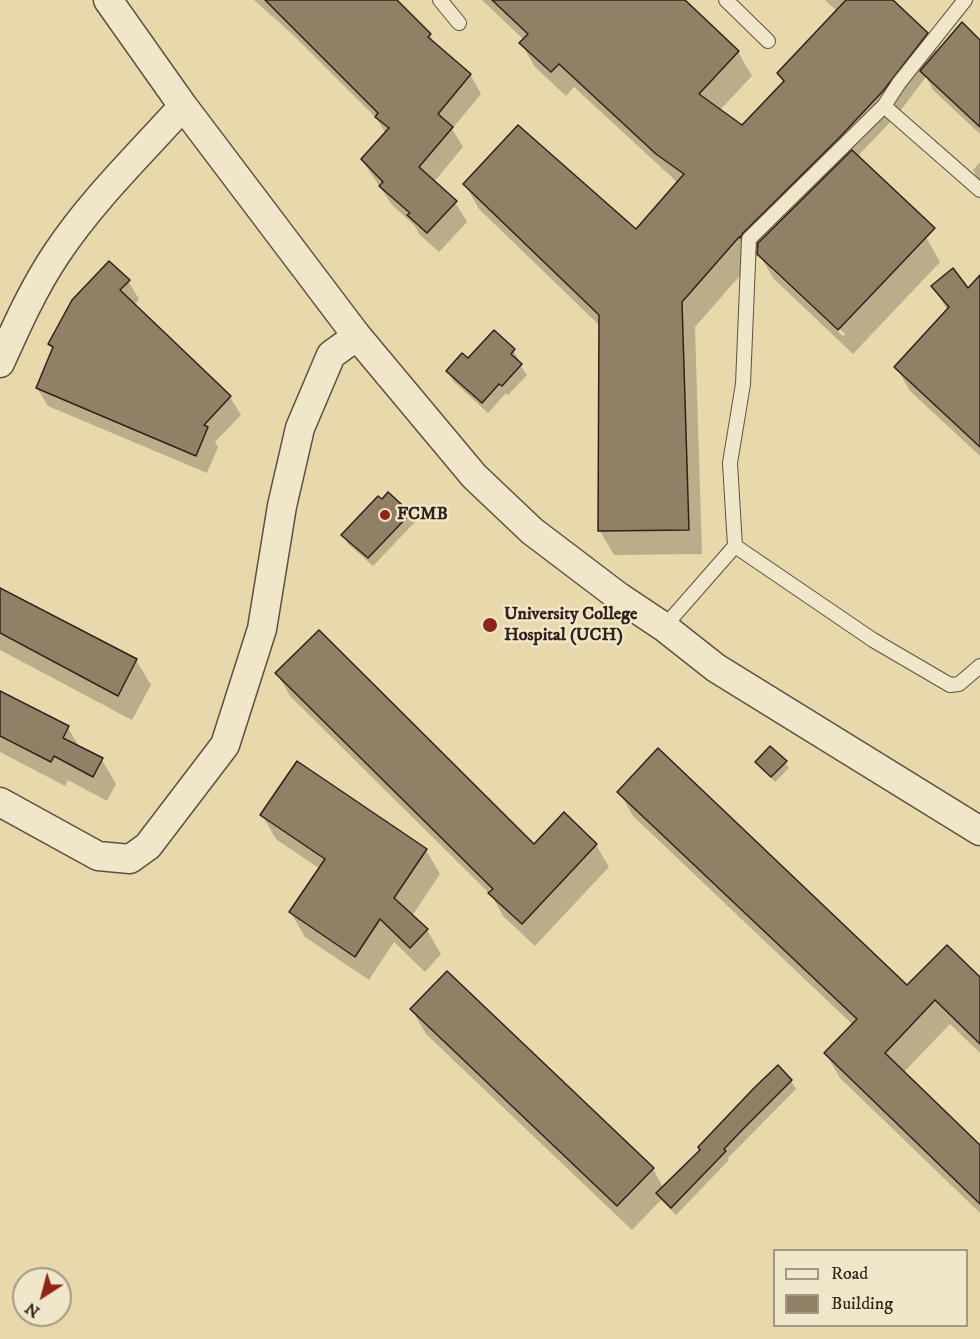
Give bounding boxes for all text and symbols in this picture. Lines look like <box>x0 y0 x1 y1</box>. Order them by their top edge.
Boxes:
place label: FCMB <box>397 504 448 526</box>
marker: FCMB <box>378 508 392 522</box>
place label: University College Hospital (UCH) <box>504 604 637 646</box>
marker: University College Hospital (UCH) <box>481 616 499 634</box>
legend <box>773 1249 968 1327</box>
text: Road <box>831 1263 868 1285</box>
north arrow <box>12 1267 72 1327</box>
text: Building <box>831 1293 893 1315</box>
text: N <box>21 1298 44 1322</box>

